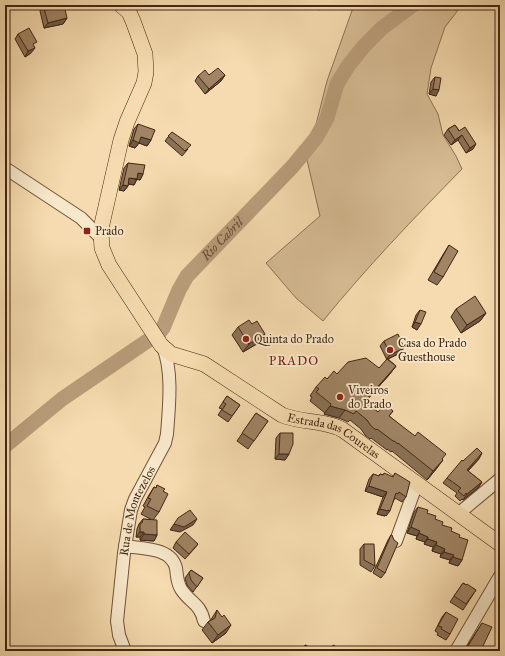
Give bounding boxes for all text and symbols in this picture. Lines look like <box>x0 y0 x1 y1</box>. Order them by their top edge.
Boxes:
water label: Rio Cabril <box>197 213 248 265</box>
place label: Prado <box>95 224 124 238</box>
marker: Prado <box>82 226 92 236</box>
place label: Quinta do Prado <box>254 332 334 346</box>
marker: Quinta do Prado <box>241 334 251 344</box>
place label: Casa do Prado Guesthouse <box>398 336 467 364</box>
marker: Casa do Prado Guesthouse <box>385 345 395 355</box>
district label: PRADO <box>269 353 319 369</box>
place label: Viveiros do Prado <box>347 383 391 411</box>
marker: Viveiros do Prado <box>335 392 345 402</box>
street label: Estrada das Courelas <box>286 410 383 462</box>
street label: Rua de Montezelos <box>117 464 158 557</box>

